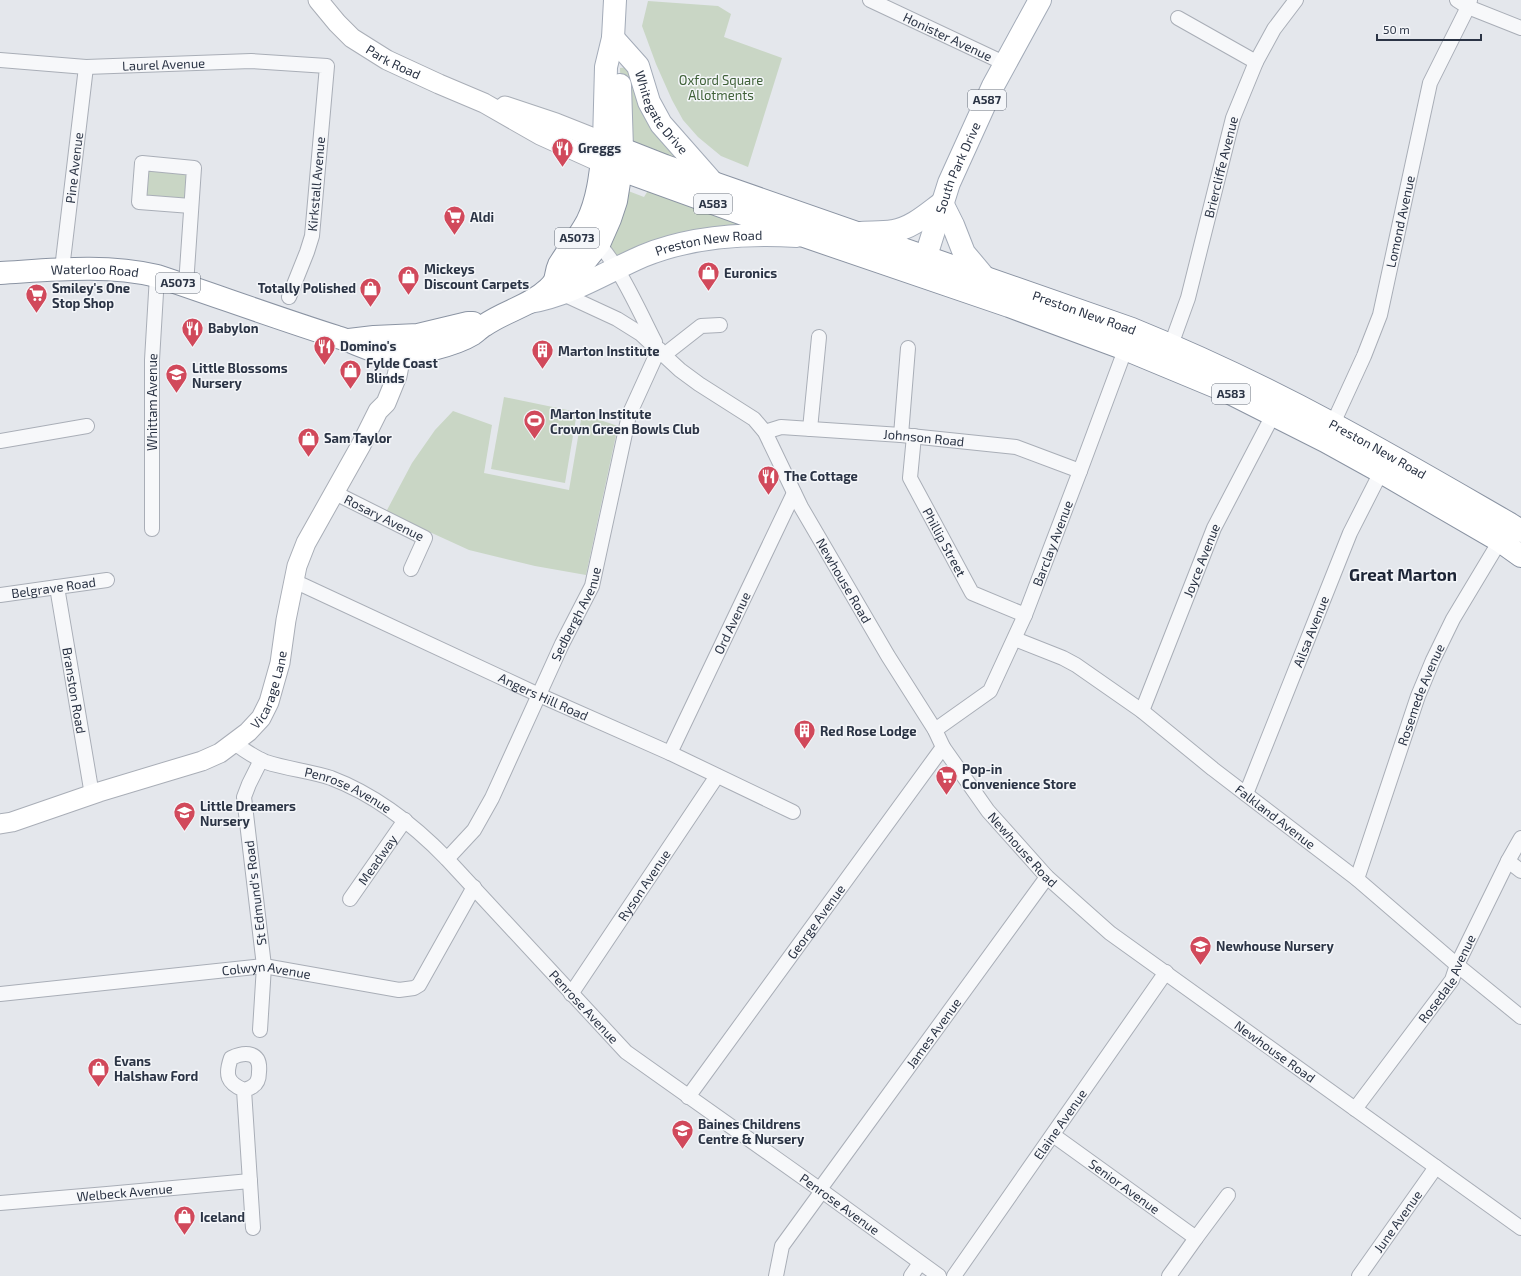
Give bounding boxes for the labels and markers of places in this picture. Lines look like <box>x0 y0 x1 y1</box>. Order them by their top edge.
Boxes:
restaurant icon: Greggs <box>549 135 575 168</box>
place label: Greggs <box>578 140 621 156</box>
supermarket icon: Aldi <box>442 204 468 237</box>
place label: Aldi <box>470 209 494 225</box>
shop icon: Euronics <box>696 260 722 293</box>
place label: Mickeys Discount Carpets <box>424 261 529 292</box>
shop icon: Mickeys Discount Carpets <box>395 263 421 296</box>
place label: Euronics <box>724 265 777 281</box>
shop icon: Totally Polished <box>358 275 384 308</box>
place label: Smiley's One Stop Shop <box>52 280 130 311</box>
place label: Totally Polished <box>258 280 356 296</box>
supermarket icon: Smiley's One Stop Shop <box>23 282 49 315</box>
restaurant icon: Babylon <box>180 315 206 348</box>
place label: Babylon <box>208 320 259 336</box>
restaurant icon: Domino's <box>311 333 337 366</box>
place label: Domino's <box>340 338 397 354</box>
building icon: Marton Institute <box>530 338 556 371</box>
place label: Marton Institute <box>558 343 660 359</box>
place label: Fylde Coast Blinds <box>366 355 438 386</box>
shop icon: Fylde Coast Blinds <box>338 357 364 390</box>
place label: Little Blossoms Nursery <box>192 360 288 391</box>
school or university icon: Little Blossoms Nursery <box>164 362 190 395</box>
place label: Marton Institute Crown Green Bowls Club <box>550 406 700 437</box>
sports icon: Marton Institute Crown Green Bowls Club <box>521 408 547 441</box>
shop icon: Sam Taylor <box>295 425 321 458</box>
place label: Sam Taylor <box>324 430 392 446</box>
restaurant icon: The Cottage <box>756 463 782 496</box>
place label: The Cottage <box>784 468 858 484</box>
building icon: Red Rose Lodge <box>792 718 818 751</box>
place label: Red Rose Lodge <box>820 723 917 739</box>
place label: Pop-in Convenience Store <box>962 761 1076 792</box>
supermarket icon: Pop-in Convenience Store <box>933 763 959 796</box>
place label: Little Dreamers Nursery <box>200 798 296 829</box>
school or university icon: Little Dreamers Nursery <box>172 800 198 833</box>
school or university icon: Newhouse Nursery <box>1187 933 1213 966</box>
place label: Newhouse Nursery <box>1216 938 1334 954</box>
place label: Evans Halshaw Ford <box>114 1053 198 1084</box>
shop icon: Evans Halshaw Ford <box>85 1055 111 1088</box>
place label: Baines Childrens Centre & Nursery <box>698 1116 805 1147</box>
school or university icon: Baines Childrens Centre & Nursery <box>669 1118 695 1151</box>
shop icon: Iceland <box>171 1204 197 1237</box>
place label: Iceland <box>200 1209 245 1225</box>

